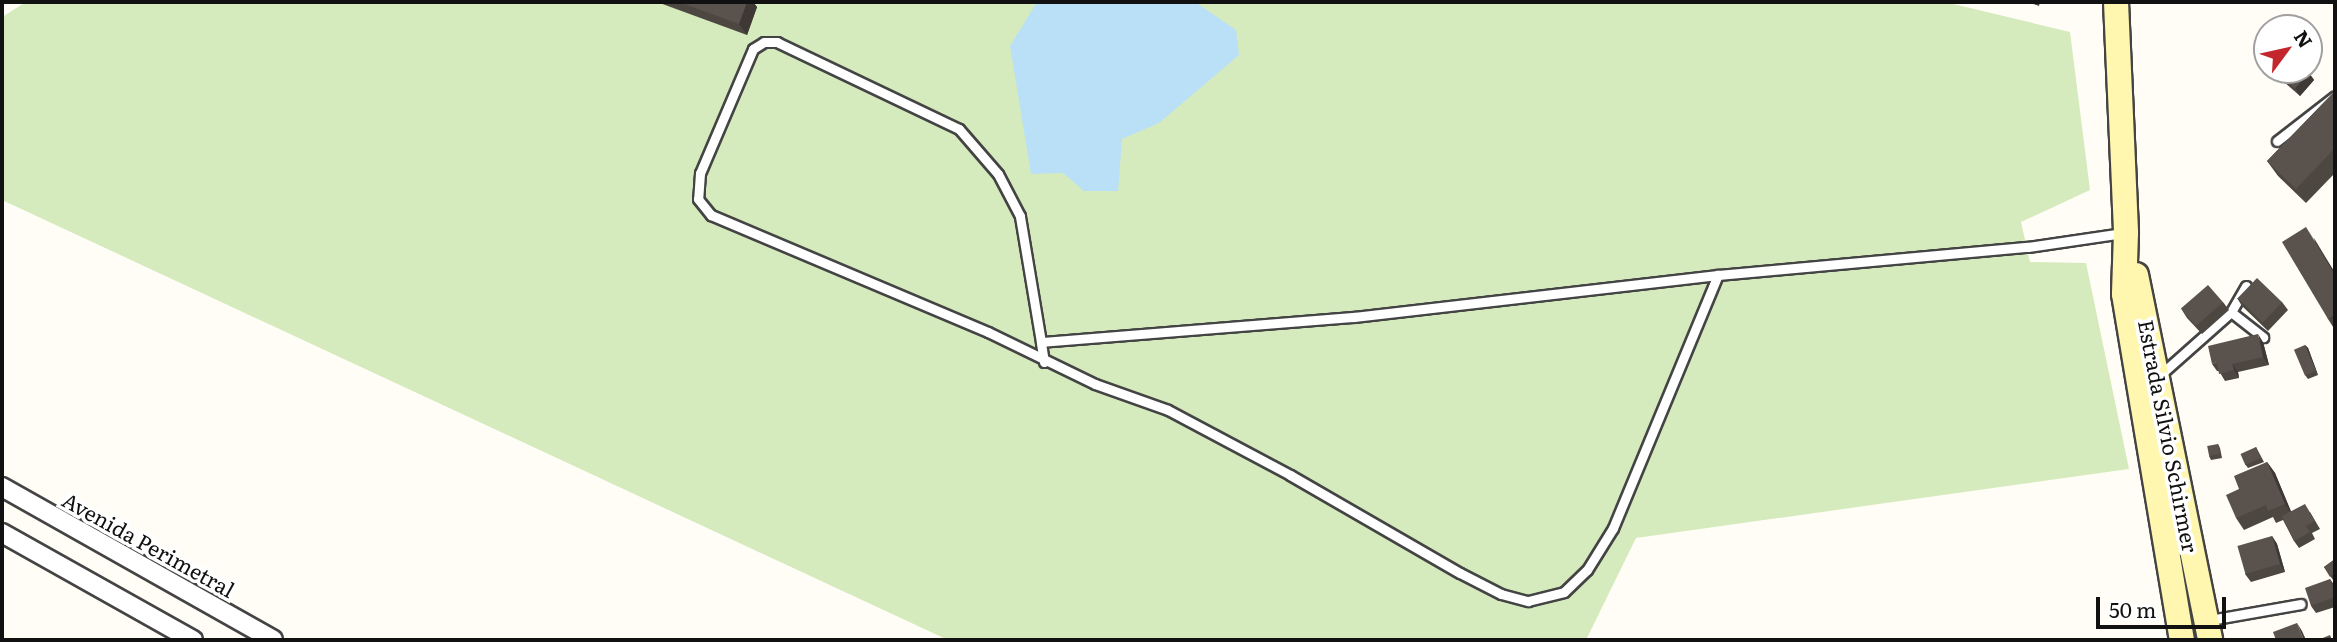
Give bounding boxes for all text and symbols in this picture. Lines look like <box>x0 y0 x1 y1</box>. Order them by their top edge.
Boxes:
north arrow <box>2253 14 2323 84</box>
text: N <box>2288 24 2320 53</box>
street label: Estrada Silvio Schirmer <box>2134 317 2204 555</box>
street label: Avenida Perimetral <box>59 486 239 602</box>
scale bar <box>2099 582 2228 626</box>
text: 50 m <box>2109 593 2156 624</box>

